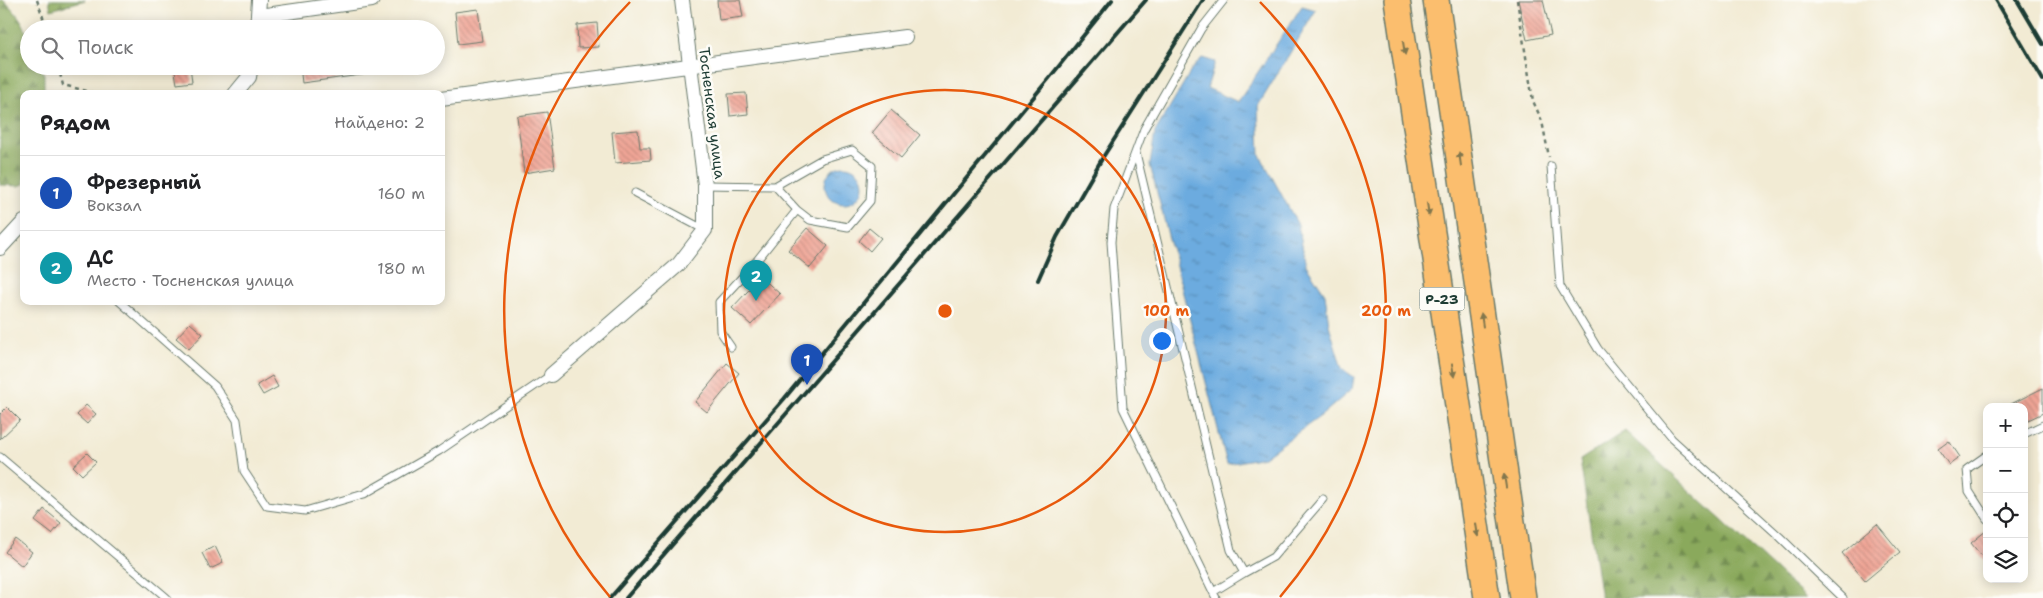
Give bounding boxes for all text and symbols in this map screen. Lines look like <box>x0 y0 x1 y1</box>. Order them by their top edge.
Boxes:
search box <box>20 20 445 75</box>
icon: search <box>38 34 66 62</box>
text: Поиск <box>78 35 133 60</box>
one-way arrow <box>1400 41 1408 57</box>
street label: Тосненская улица <box>694 46 730 181</box>
text: Рядом <box>40 109 110 137</box>
text: Найдено: 2 <box>334 112 425 133</box>
one-way arrow <box>1456 150 1464 166</box>
text: Фрезерный <box>87 170 201 195</box>
text: 1 <box>52 183 60 204</box>
text: 160 m <box>378 183 425 204</box>
text: Вокзал <box>87 195 142 216</box>
one-way arrow <box>1425 201 1433 217</box>
text: ДС <box>87 245 114 270</box>
text: 2 <box>50 258 62 279</box>
text: 180 m <box>377 258 425 279</box>
pin: 2 <box>740 260 772 301</box>
text: Место · Тосненская улица <box>87 270 294 291</box>
road number: Р-23 <box>1420 288 1464 310</box>
text: 100 m <box>1143 301 1189 321</box>
text: 200 m <box>1361 301 1411 321</box>
centre of rings <box>936 302 954 320</box>
one-way arrow <box>1478 311 1486 327</box>
your location <box>1149 328 1175 354</box>
pin: 1 <box>791 344 823 385</box>
one-way arrow <box>1449 362 1457 378</box>
map controls <box>1983 403 2028 583</box>
button: + <box>1983 403 2028 448</box>
button: − <box>1983 448 2028 493</box>
one-way arrow <box>1501 472 1509 488</box>
button: locate <box>1983 493 2028 538</box>
one-way arrow <box>1473 523 1481 539</box>
button: layers <box>1983 538 2028 583</box>

